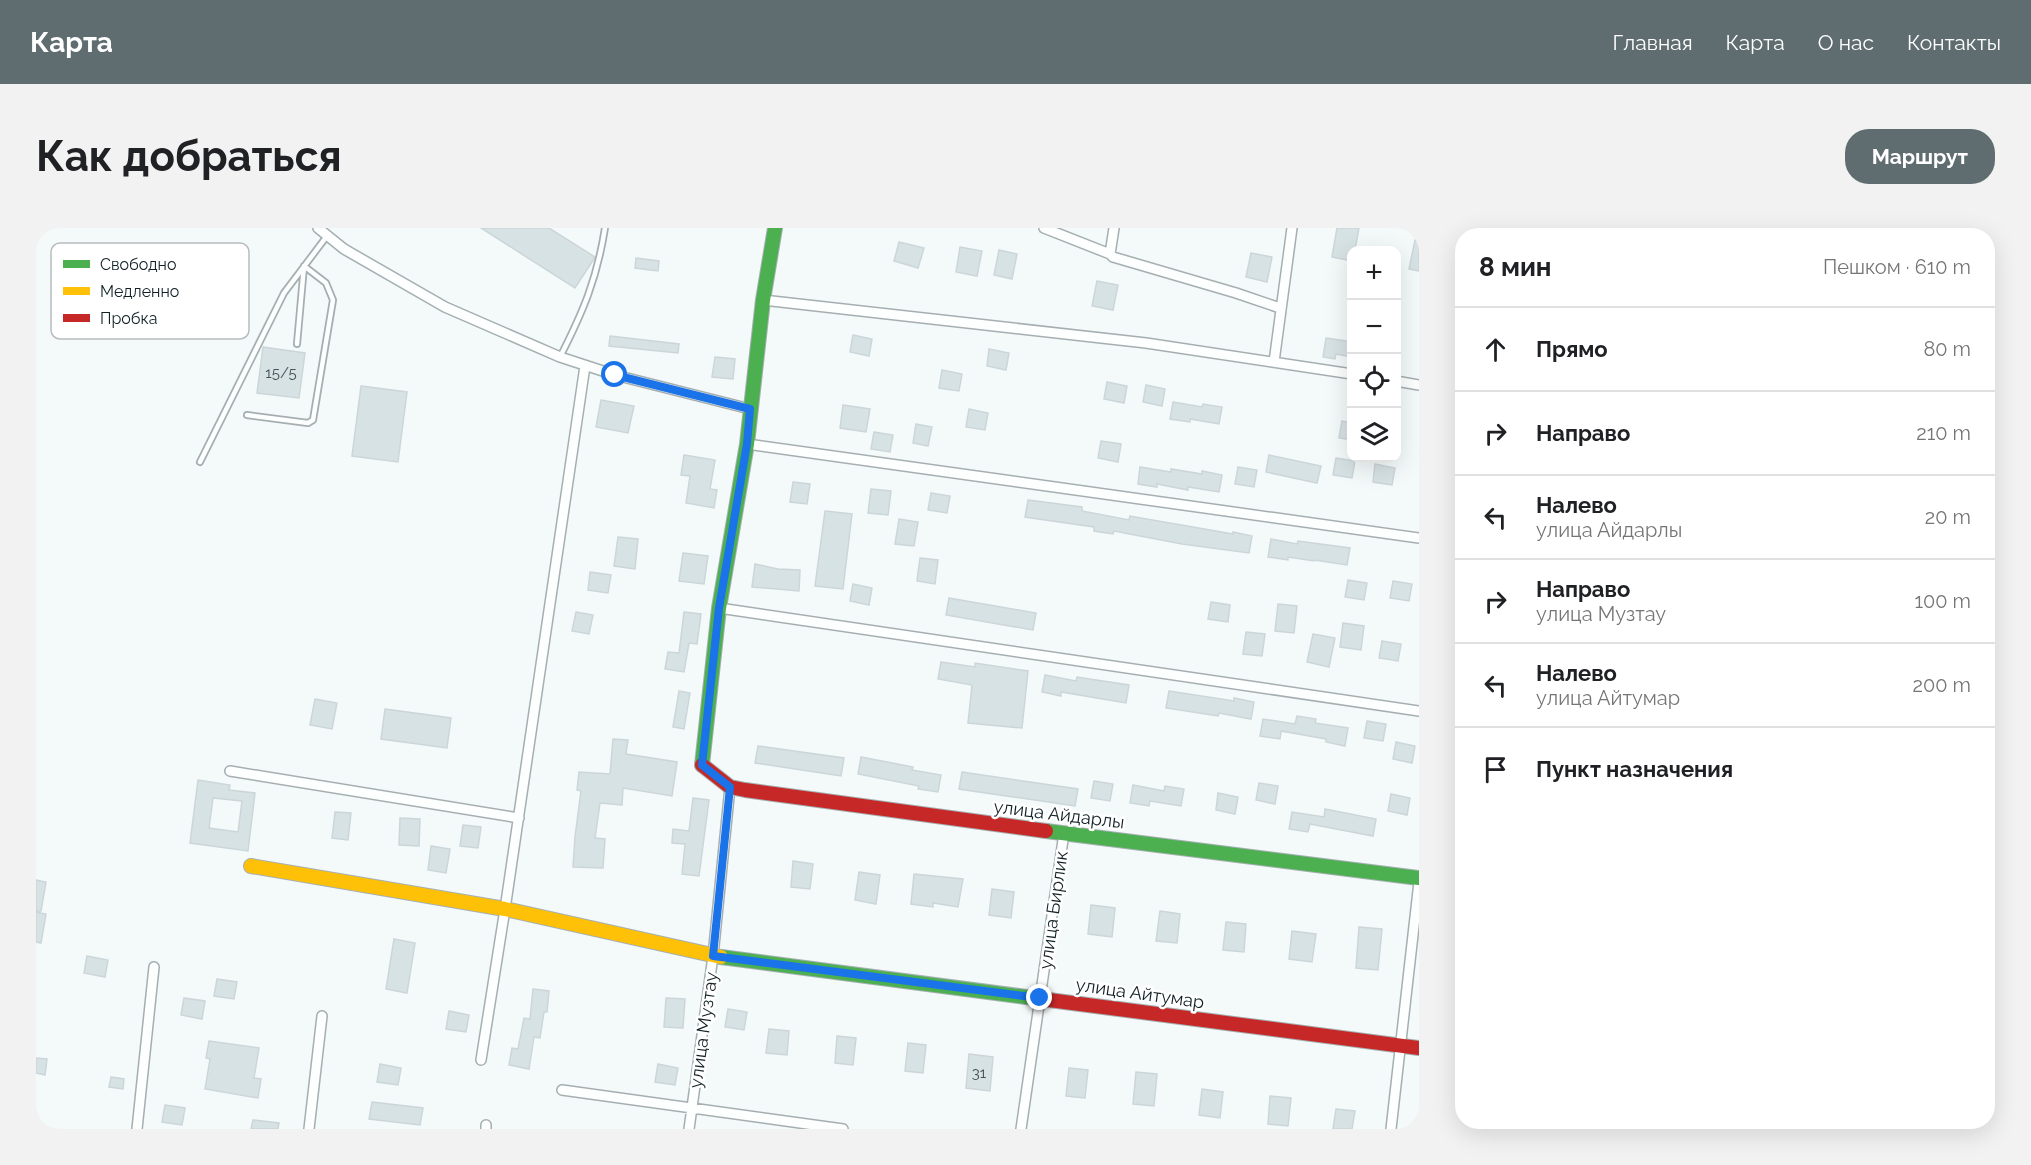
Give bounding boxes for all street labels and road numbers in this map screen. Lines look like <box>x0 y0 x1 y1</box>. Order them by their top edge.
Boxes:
street label: улица Айдарлы <box>992 796 1126 832</box>
street label: улица Бирлик <box>1034 849 1072 971</box>
street label: улица Музтау <box>684 970 722 1089</box>
street label: улица Айтумар <box>1074 974 1206 1012</box>

